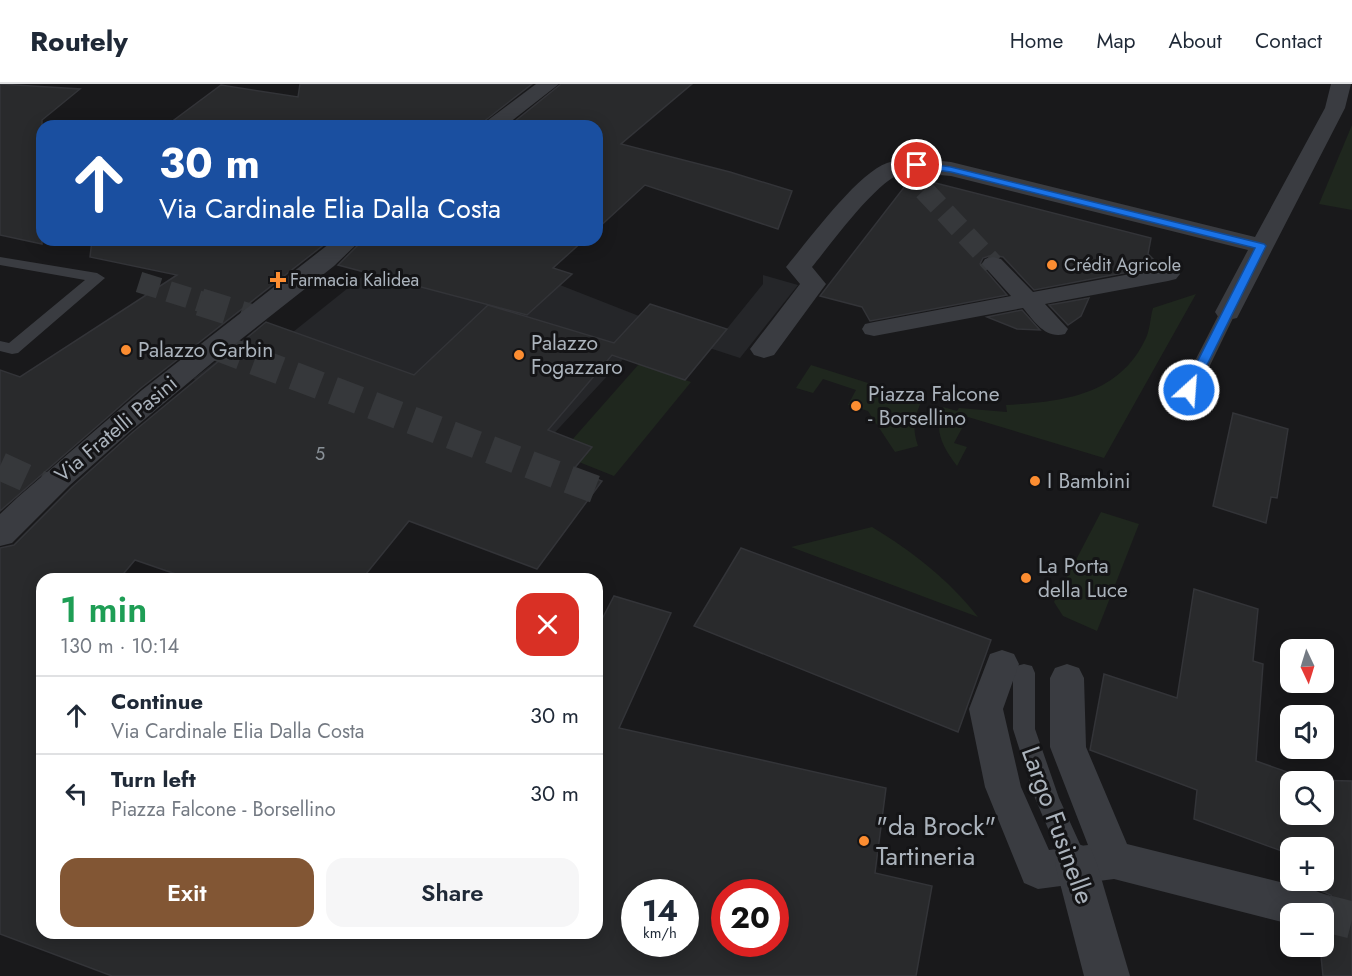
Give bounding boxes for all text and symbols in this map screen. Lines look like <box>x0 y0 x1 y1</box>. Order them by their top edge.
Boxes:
text: Routely <box>30 21 128 62</box>
text: Home <box>1010 26 1063 56</box>
text: Map <box>1096 26 1136 56</box>
text: About <box>1169 26 1222 56</box>
text: Contact <box>1255 26 1322 56</box>
text: 30 m <box>159 133 260 194</box>
pin <box>891 139 942 190</box>
icon: ahead <box>60 144 138 222</box>
icon: arrive <box>900 148 933 181</box>
text: Via Cardinale Elia Dalla Costa <box>159 189 501 228</box>
place label: Crédit Agricole <box>1064 252 1181 278</box>
marker: Crédit Agricole <box>1045 258 1059 272</box>
place label: Farmacia Kalidea <box>290 267 419 293</box>
marker: Farmacia Kalidea <box>271 273 285 287</box>
place label: Palazzo Fogazzaro <box>531 328 623 382</box>
place label: Palazzo Garbin <box>138 335 273 365</box>
marker: Palazzo Garbin <box>119 343 133 357</box>
marker: Palazzo Fogazzaro <box>512 348 526 362</box>
position arrow <box>1157 358 1221 422</box>
street label: Via Fratelli Pasini <box>48 369 184 489</box>
place label: Piazza Falcone - Borsellino <box>868 379 1000 433</box>
marker: Piazza Falcone - Borsellino <box>849 399 863 413</box>
house number: 5 <box>315 441 325 467</box>
place label: I Bambini <box>1047 466 1131 496</box>
marker: I Bambini <box>1028 474 1042 488</box>
place label: La Porta della Luce <box>1038 551 1128 605</box>
marker: La Porta della Luce <box>1019 571 1033 585</box>
text: 1 min <box>60 583 147 635</box>
button: close <box>516 593 579 656</box>
text: 130 m · 10:14 <box>60 632 179 661</box>
north arrow <box>1280 639 1334 693</box>
map controls <box>1280 639 1334 957</box>
text: Continue <box>111 685 203 717</box>
icon: ahead <box>60 699 93 732</box>
text: 30 m <box>530 699 579 731</box>
button: sound <box>1280 705 1334 759</box>
text: Via Cardinale Elia Dalla Costa <box>111 717 364 746</box>
street label: Largo Fusinelle <box>1012 741 1104 909</box>
text: Turn left <box>111 763 196 795</box>
button: search <box>1280 771 1334 825</box>
icon: left <box>60 777 93 810</box>
text: 30 m <box>530 777 579 809</box>
text: Piazza Falcone - Borsellino <box>111 795 336 824</box>
place label: "da Brock" Tartineria <box>876 807 996 875</box>
marker: "da Brock" Tartineria <box>857 834 871 848</box>
button: + <box>1280 837 1334 891</box>
button: Exit <box>60 858 314 927</box>
button: Share <box>326 858 579 927</box>
speed limit sign: 20 <box>711 879 789 957</box>
text: 14 <box>642 889 678 932</box>
button: − <box>1280 903 1334 957</box>
text: km/h <box>643 922 677 944</box>

